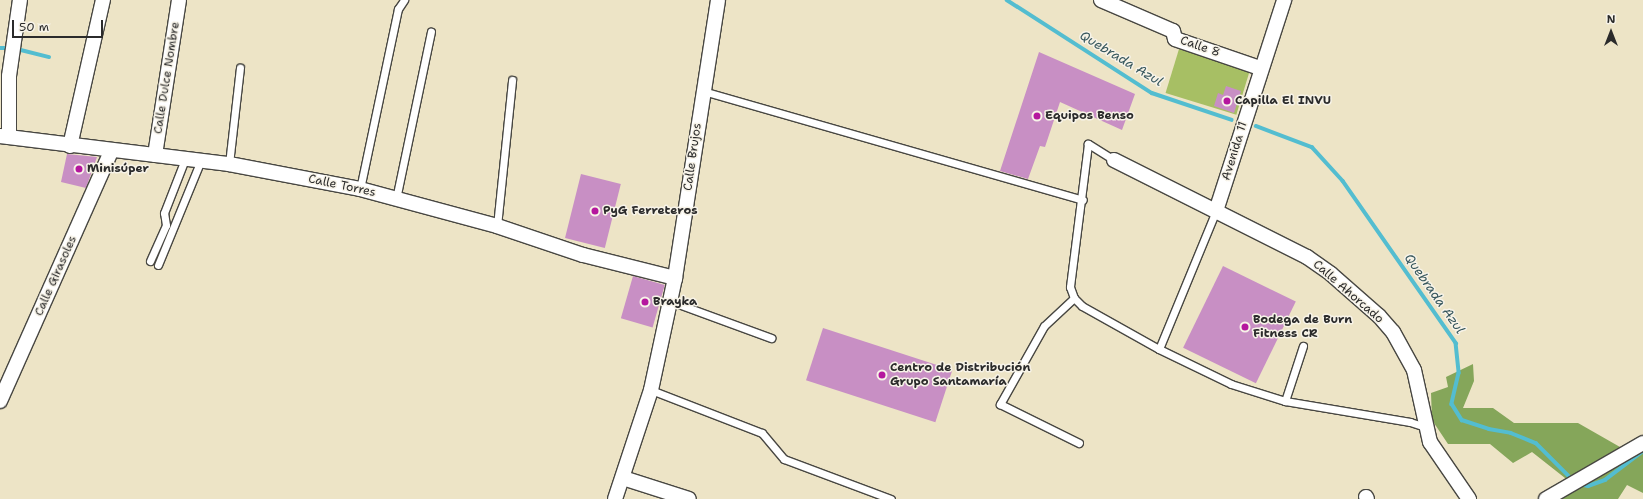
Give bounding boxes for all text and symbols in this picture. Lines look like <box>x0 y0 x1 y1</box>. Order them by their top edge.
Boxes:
scale bar <box>14 12 105 38</box>
north arrow <box>1591 12 1631 52</box>
text: N <box>1607 12 1615 27</box>
text: 50 m <box>19 19 49 35</box>
street label: Calle Dulce Nombre <box>151 21 183 135</box>
water label: Quebrada Azul <box>1077 28 1165 90</box>
street label: Calle 8 <box>1178 34 1222 60</box>
place label: Capilla El INVU <box>1235 94 1331 108</box>
marker: Capilla El INVU <box>1222 96 1232 106</box>
place label: Equipos Benso <box>1045 109 1134 123</box>
marker: Equipos Benso <box>1032 111 1042 121</box>
street label: Avenida 11 <box>1219 120 1251 182</box>
street label: Calle Brujos <box>681 122 705 192</box>
place label: Minisúper <box>87 162 149 176</box>
marker: Minisúper <box>74 164 84 174</box>
street label: Calle Torres <box>307 172 377 200</box>
place label: PyG Ferreteros <box>603 204 698 218</box>
marker: PyG Ferreteros <box>590 206 600 216</box>
street label: Calle Girasoles <box>32 234 80 318</box>
water label: Quebrada Azul <box>1401 251 1467 337</box>
street label: Calle Ahorcado <box>1310 257 1386 327</box>
place label: Brayka <box>653 295 697 309</box>
marker: Brayka <box>640 297 650 307</box>
place label: Bodega de Burn Fitness CR <box>1253 313 1352 341</box>
marker: Bodega de Burn Fitness CR <box>1240 322 1250 332</box>
place label: Centro de Distribución Grupo Santamaría <box>890 361 1030 389</box>
marker: Centro de Distribución Grupo Santamaría <box>877 370 887 380</box>

